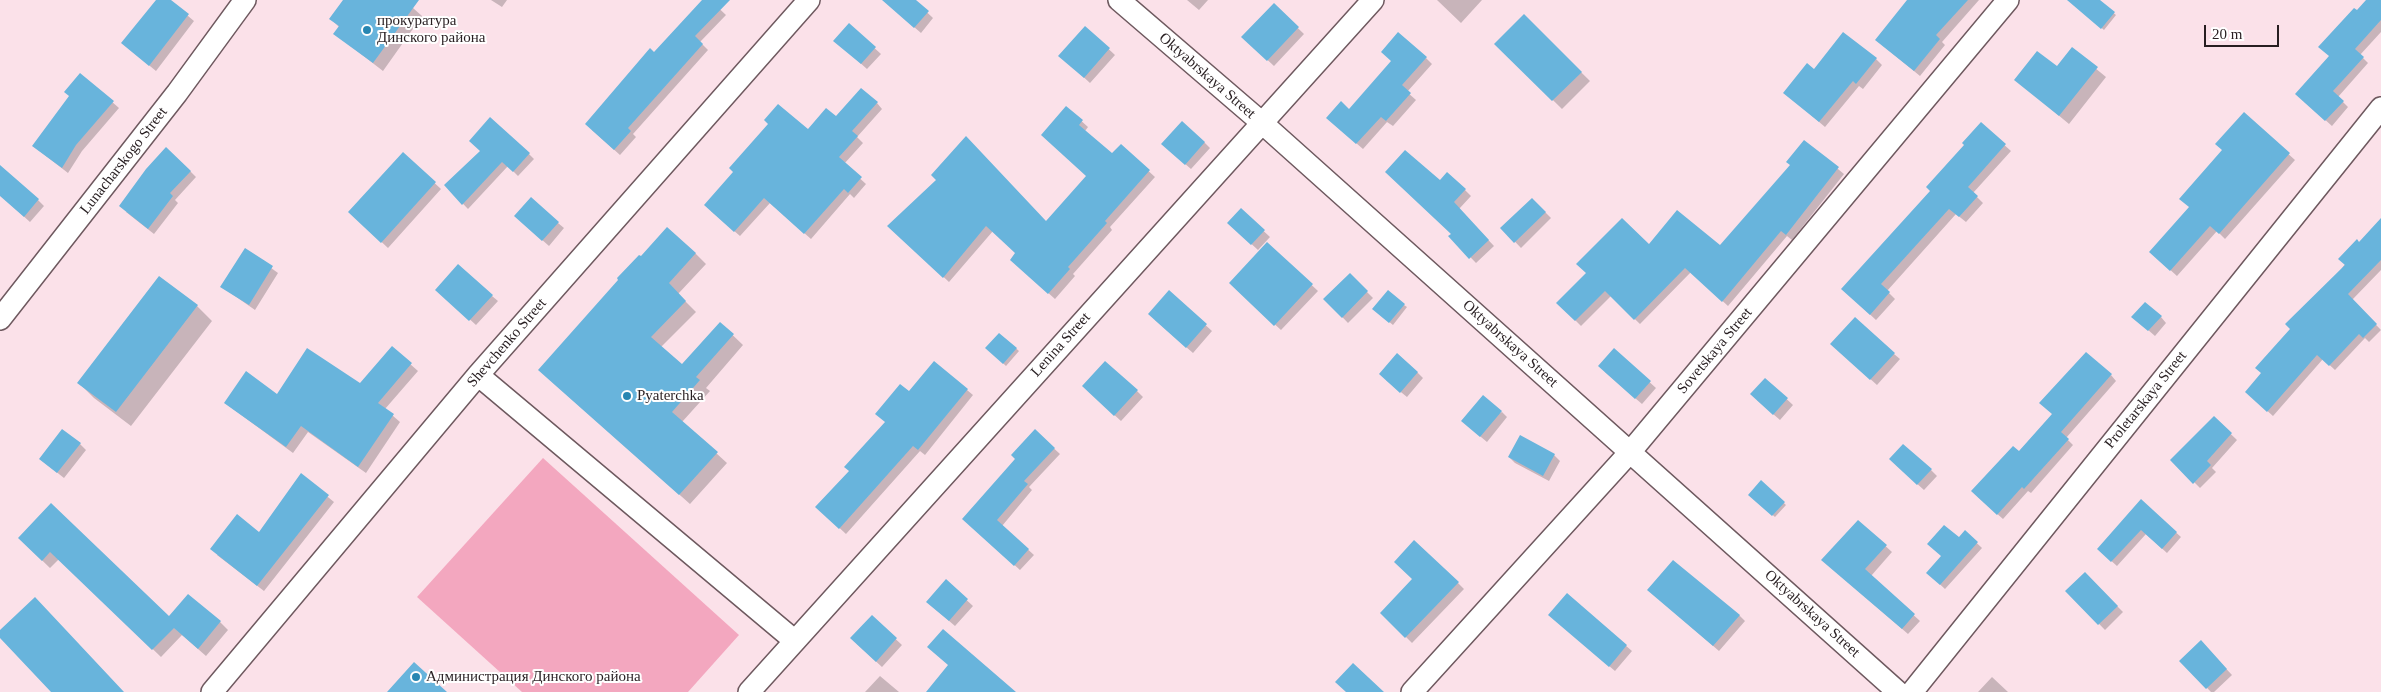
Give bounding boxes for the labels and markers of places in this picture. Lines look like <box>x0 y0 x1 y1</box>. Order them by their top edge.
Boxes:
place label: прокуратура Динского района <box>377 12 485 47</box>
marker: прокуратура Динского района <box>361 24 373 36</box>
place label: Pyaterchka <box>637 387 704 405</box>
marker: Pyaterchka <box>621 390 633 402</box>
place label: Администрация Динского района <box>426 668 641 686</box>
marker: Администрация Динского района <box>410 671 422 683</box>

